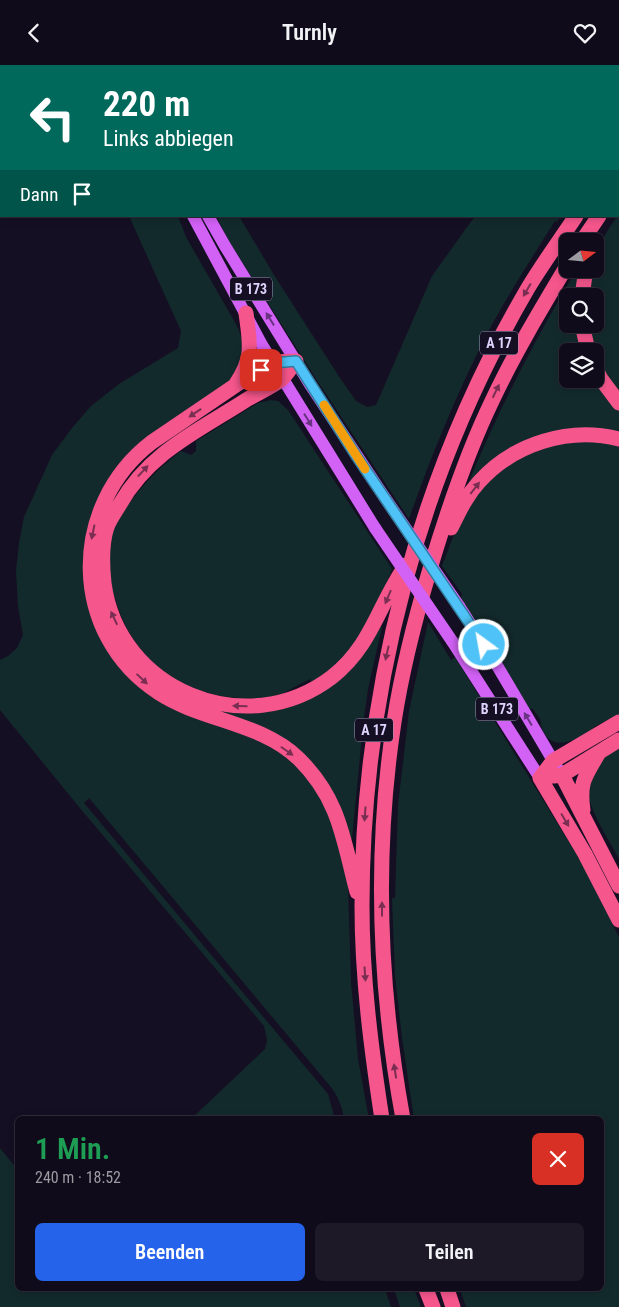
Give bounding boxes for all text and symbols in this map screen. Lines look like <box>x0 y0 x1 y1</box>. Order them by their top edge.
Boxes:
icon: back <box>20 19 48 47</box>
icon: heart <box>571 19 599 47</box>
text: Turnly <box>282 20 337 45</box>
text: 220 m <box>103 84 190 125</box>
icon: left <box>20 85 85 150</box>
text: Links abbiegen <box>103 126 234 151</box>
icon: arrive <box>68 180 96 208</box>
text: Dann <box>20 183 58 206</box>
north arrow <box>559 233 604 277</box>
map controls <box>559 233 604 388</box>
road number: B 173 <box>230 277 272 300</box>
one-way arrow <box>523 283 532 296</box>
button: search <box>559 288 604 333</box>
one-way arrow <box>265 313 275 326</box>
road number: A 17 <box>480 331 518 355</box>
button: layers <box>559 343 604 388</box>
pin <box>240 349 282 391</box>
icon: arrive <box>247 356 275 384</box>
one-way arrow <box>492 384 501 399</box>
one-way arrow <box>189 408 202 418</box>
one-way arrow <box>304 413 313 427</box>
one-way arrow <box>137 465 149 477</box>
one-way arrow <box>469 481 480 494</box>
one-way arrow <box>89 525 97 541</box>
one-way arrow <box>383 590 391 604</box>
one-way arrow <box>109 611 117 625</box>
position arrow <box>457 618 509 670</box>
one-way arrow <box>383 646 391 662</box>
one-way arrow <box>136 673 148 685</box>
road number: B 173 <box>476 698 518 721</box>
one-way arrow <box>231 702 247 710</box>
one-way arrow <box>523 713 533 726</box>
road number: A 17 <box>355 719 393 741</box>
one-way arrow <box>280 746 294 756</box>
one-way arrow <box>361 807 369 823</box>
one-way arrow <box>561 814 570 827</box>
one-way arrow <box>378 901 386 917</box>
one-way arrow <box>361 966 369 982</box>
one-way arrow <box>390 1062 398 1078</box>
text: 1 Min. <box>35 1131 110 1166</box>
button: close <box>532 1133 584 1185</box>
text: 240 m · 18:52 <box>35 1168 121 1187</box>
button: Beenden <box>35 1223 305 1281</box>
button: Teilen <box>315 1223 584 1281</box>

